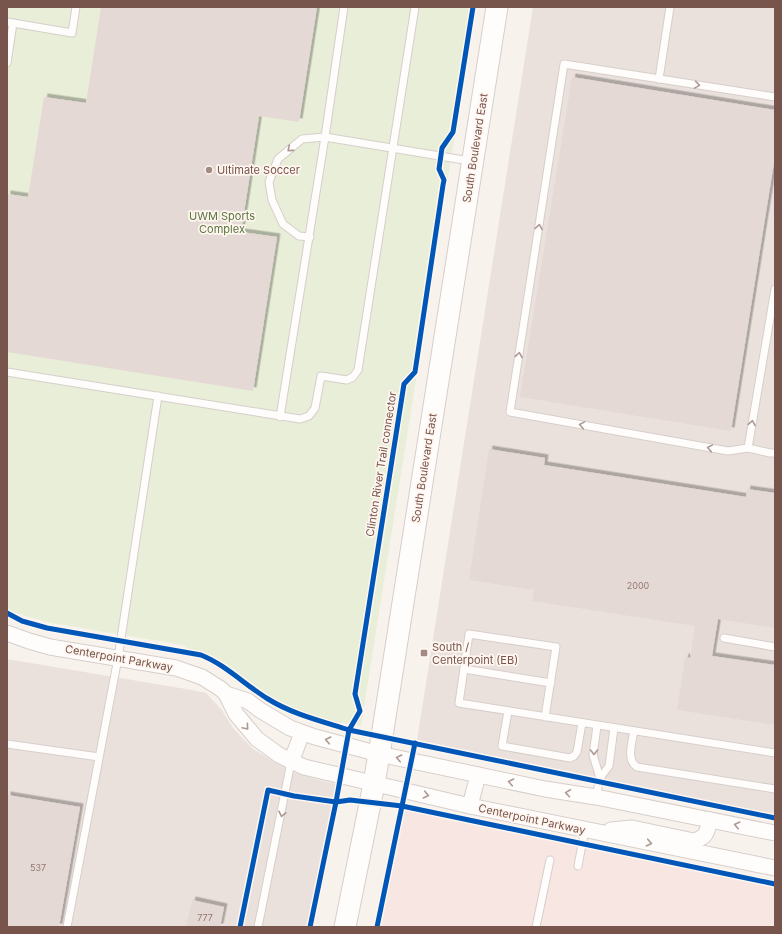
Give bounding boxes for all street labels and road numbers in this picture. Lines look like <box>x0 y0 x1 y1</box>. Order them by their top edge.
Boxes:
street label: South Boulevard East <box>459 92 491 204</box>
street label: Clinton River Trail connector <box>363 390 399 538</box>
street label: South Boulevard East <box>408 412 440 524</box>
street label: Centerpoint Parkway <box>64 642 174 674</box>
street label: Centerpoint Parkway <box>477 801 587 837</box>

